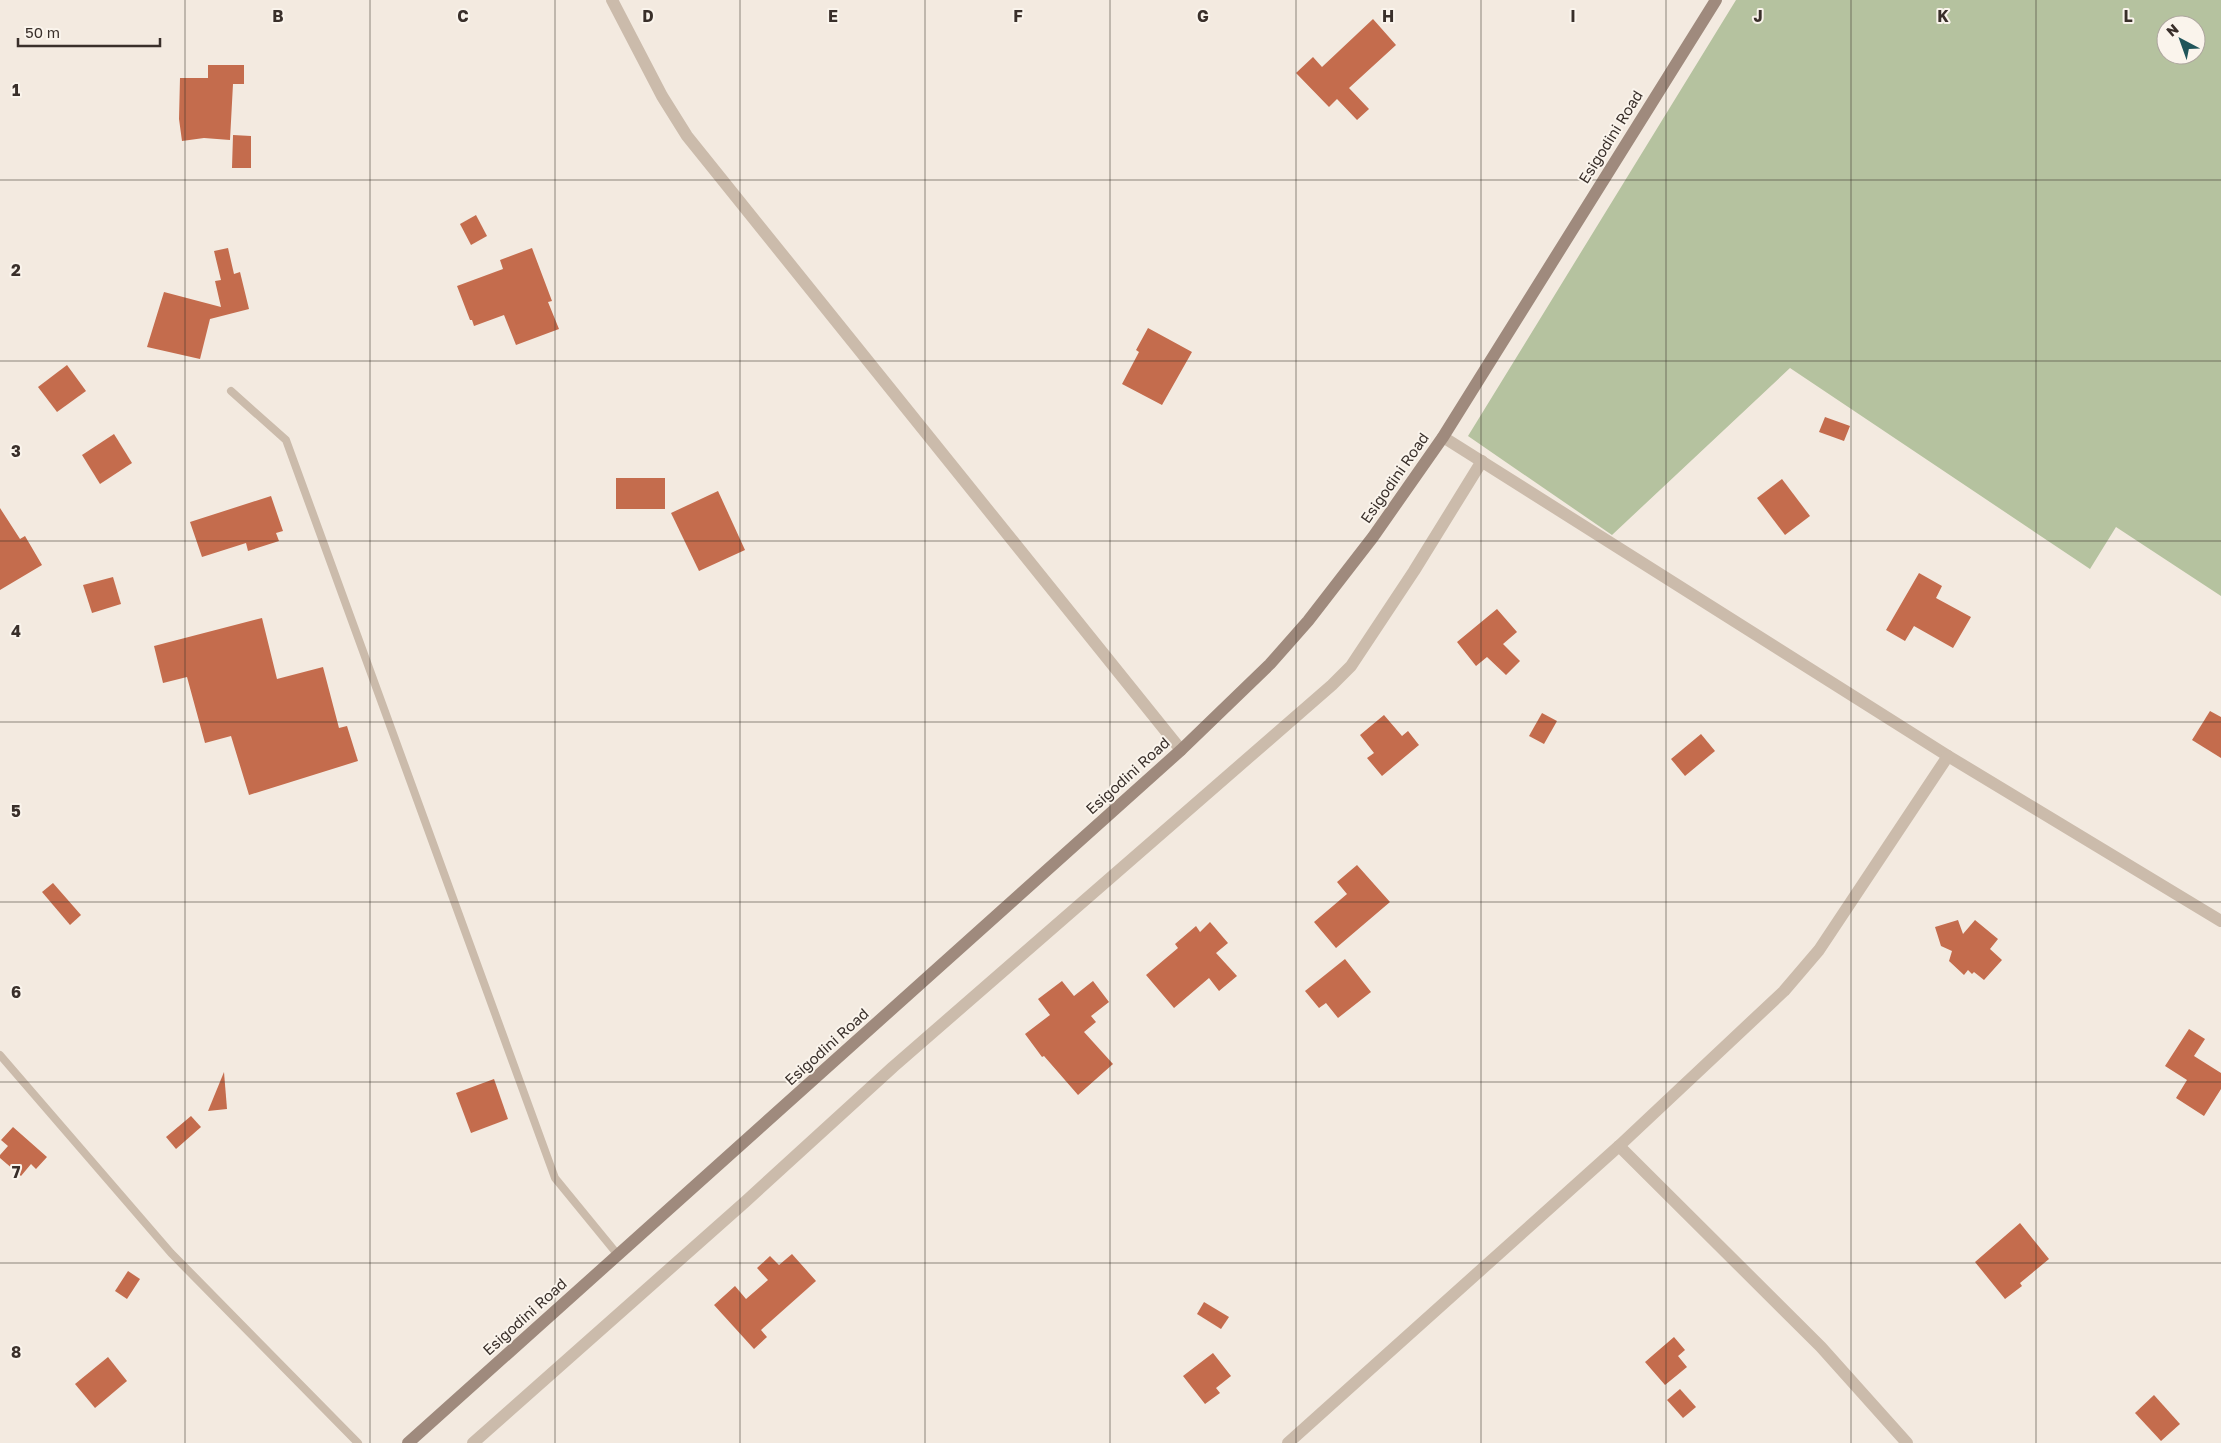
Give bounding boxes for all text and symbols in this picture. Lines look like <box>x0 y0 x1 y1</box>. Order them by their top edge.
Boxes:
text: B <box>272 6 284 26</box>
text: C <box>457 6 469 26</box>
text: D <box>642 6 654 26</box>
text: E <box>828 6 838 26</box>
text: F <box>1013 6 1023 26</box>
text: G <box>1197 6 1209 26</box>
text: H <box>1382 6 1394 26</box>
text: I <box>1570 6 1576 26</box>
text: J <box>1753 6 1763 26</box>
text: K <box>1937 6 1949 26</box>
text: L <box>2123 6 2133 26</box>
scale bar <box>18 15 160 47</box>
north arrow <box>2156 15 2206 65</box>
text: N <box>2163 20 2182 40</box>
text: 50 m <box>25 23 60 41</box>
text: 1 <box>12 80 20 100</box>
street label: Esigodini Road <box>1574 87 1646 186</box>
text: 2 <box>11 260 21 280</box>
street label: Esigodini Road <box>1356 429 1432 526</box>
text: 3 <box>11 441 21 461</box>
text: 4 <box>11 621 21 641</box>
street label: Esigodini Road <box>1082 733 1173 818</box>
text: 5 <box>11 801 21 821</box>
text: 6 <box>11 982 21 1002</box>
street label: Esigodini Road <box>781 1004 872 1089</box>
text: 7 <box>12 1162 21 1182</box>
street label: Esigodini Road <box>479 1274 570 1359</box>
text: 8 <box>11 1342 21 1362</box>

